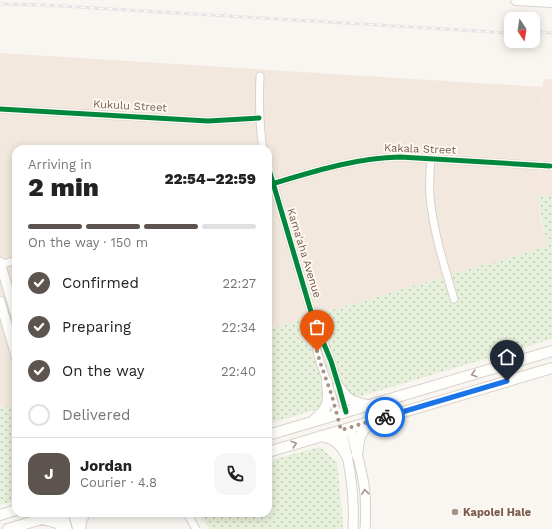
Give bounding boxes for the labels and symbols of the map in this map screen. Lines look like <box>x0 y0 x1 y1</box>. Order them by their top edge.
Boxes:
north arrow <box>504 12 540 48</box>
street label: Kukulu Street <box>93 98 168 114</box>
street label: Kakala Street <box>384 141 457 157</box>
street label: Kama'aha Avenue <box>284 207 324 299</box>
pin <box>300 310 334 351</box>
pin <box>490 340 524 381</box>
one-way arrow <box>471 369 478 378</box>
courier <box>365 397 405 437</box>
one-way arrow <box>291 440 298 449</box>
one-way arrow <box>361 489 370 495</box>
place label: Kapolei Hale <box>463 506 531 519</box>
marker: Kapolei Hale <box>450 507 460 517</box>

